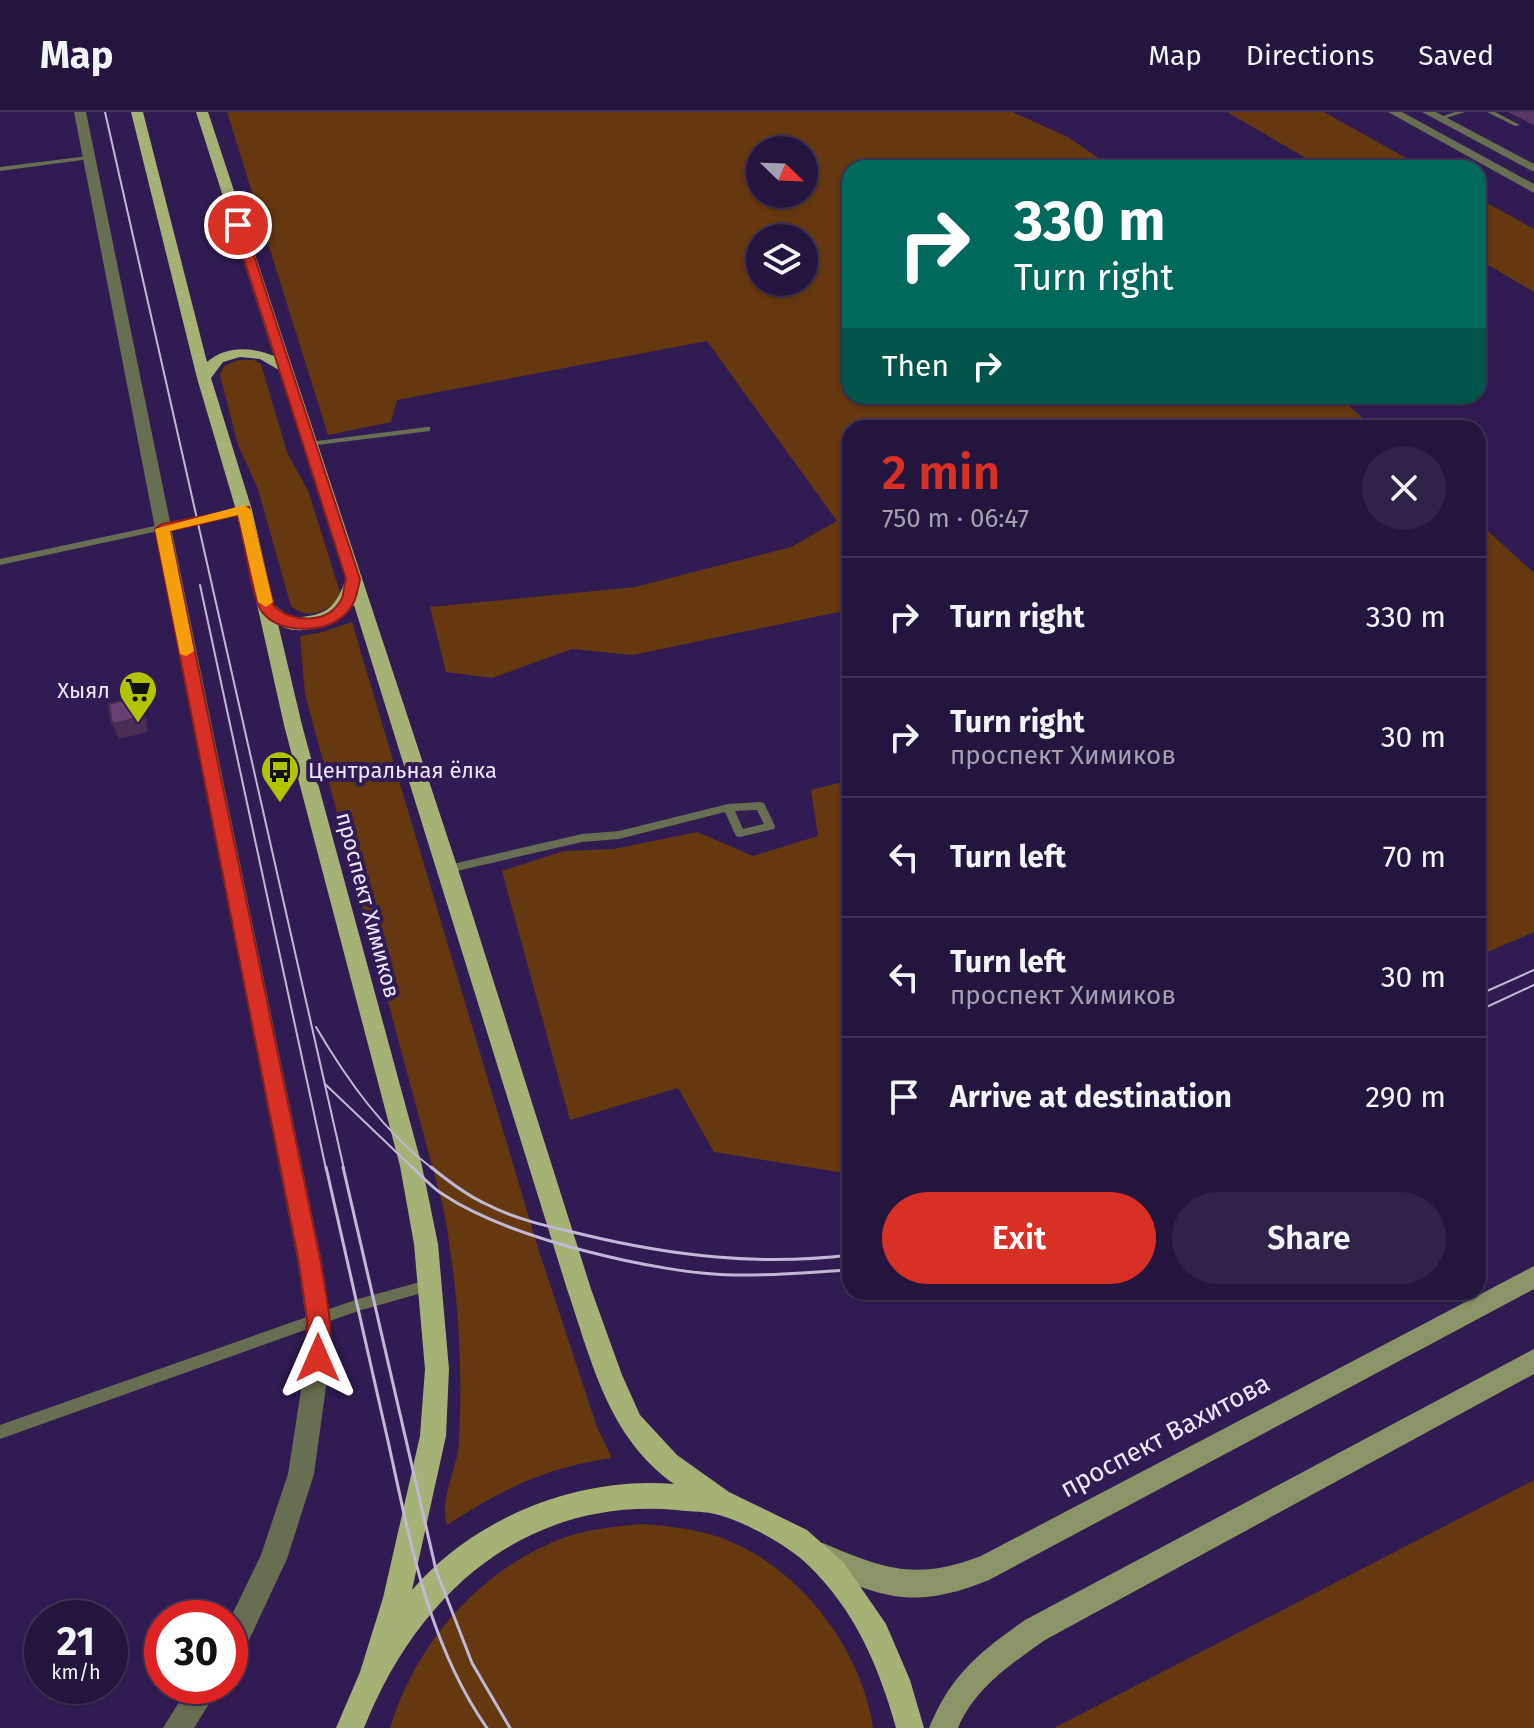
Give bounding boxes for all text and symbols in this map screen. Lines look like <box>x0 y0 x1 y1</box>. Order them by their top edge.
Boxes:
text: Map <box>40 32 113 78</box>
text: Map <box>1148 39 1202 72</box>
text: Directions <box>1246 39 1374 72</box>
text: Saved <box>1418 39 1494 72</box>
north arrow <box>746 136 818 208</box>
map controls <box>746 136 818 296</box>
text: 330 m <box>1014 188 1166 255</box>
pin <box>204 191 272 259</box>
icon: right <box>882 192 986 296</box>
icon: arrive <box>216 203 260 247</box>
button: layers <box>746 224 818 296</box>
text: Turn right <box>1014 256 1174 300</box>
icon: right <box>965 344 1009 388</box>
text: Then <box>882 348 949 384</box>
text: 2 min <box>882 444 1000 502</box>
button: close <box>1362 446 1446 530</box>
text: 750 m · 06:47 <box>882 503 1029 534</box>
icon: right <box>882 595 926 639</box>
text: Turn right <box>950 599 1085 635</box>
text: 330 m <box>1366 599 1446 635</box>
supermarket icon: Хыял <box>117 669 159 724</box>
place label: Хыял <box>57 677 110 704</box>
text: Turn right <box>950 704 1085 740</box>
icon: right <box>882 715 926 759</box>
text: 30 m <box>1381 719 1446 755</box>
text: проспект Химиков <box>950 740 1176 771</box>
bus stop icon: Центральная ёлка <box>259 749 301 804</box>
place label: Центральная ёлка <box>308 757 497 784</box>
street label: проспект Химиков <box>330 809 406 1001</box>
icon: left <box>882 835 926 879</box>
text: Turn left <box>950 839 1066 875</box>
text: 70 m <box>1383 839 1446 875</box>
text: Turn left <box>950 944 1066 980</box>
icon: left <box>882 955 926 999</box>
text: 30 m <box>1381 959 1446 995</box>
text: проспект Химиков <box>950 980 1176 1011</box>
icon: arrive <box>882 1075 926 1119</box>
text: Arrive at destination <box>950 1079 1232 1115</box>
text: 290 m <box>1365 1079 1446 1115</box>
button: Exit <box>882 1192 1156 1284</box>
button: Share <box>1172 1192 1446 1284</box>
position arrow <box>276 1316 360 1400</box>
street label: проспект Вахитова <box>1055 1368 1275 1504</box>
speed limit sign: 30 <box>144 1600 248 1704</box>
text: 21 <box>57 1618 95 1666</box>
text: km/h <box>51 1660 101 1684</box>

